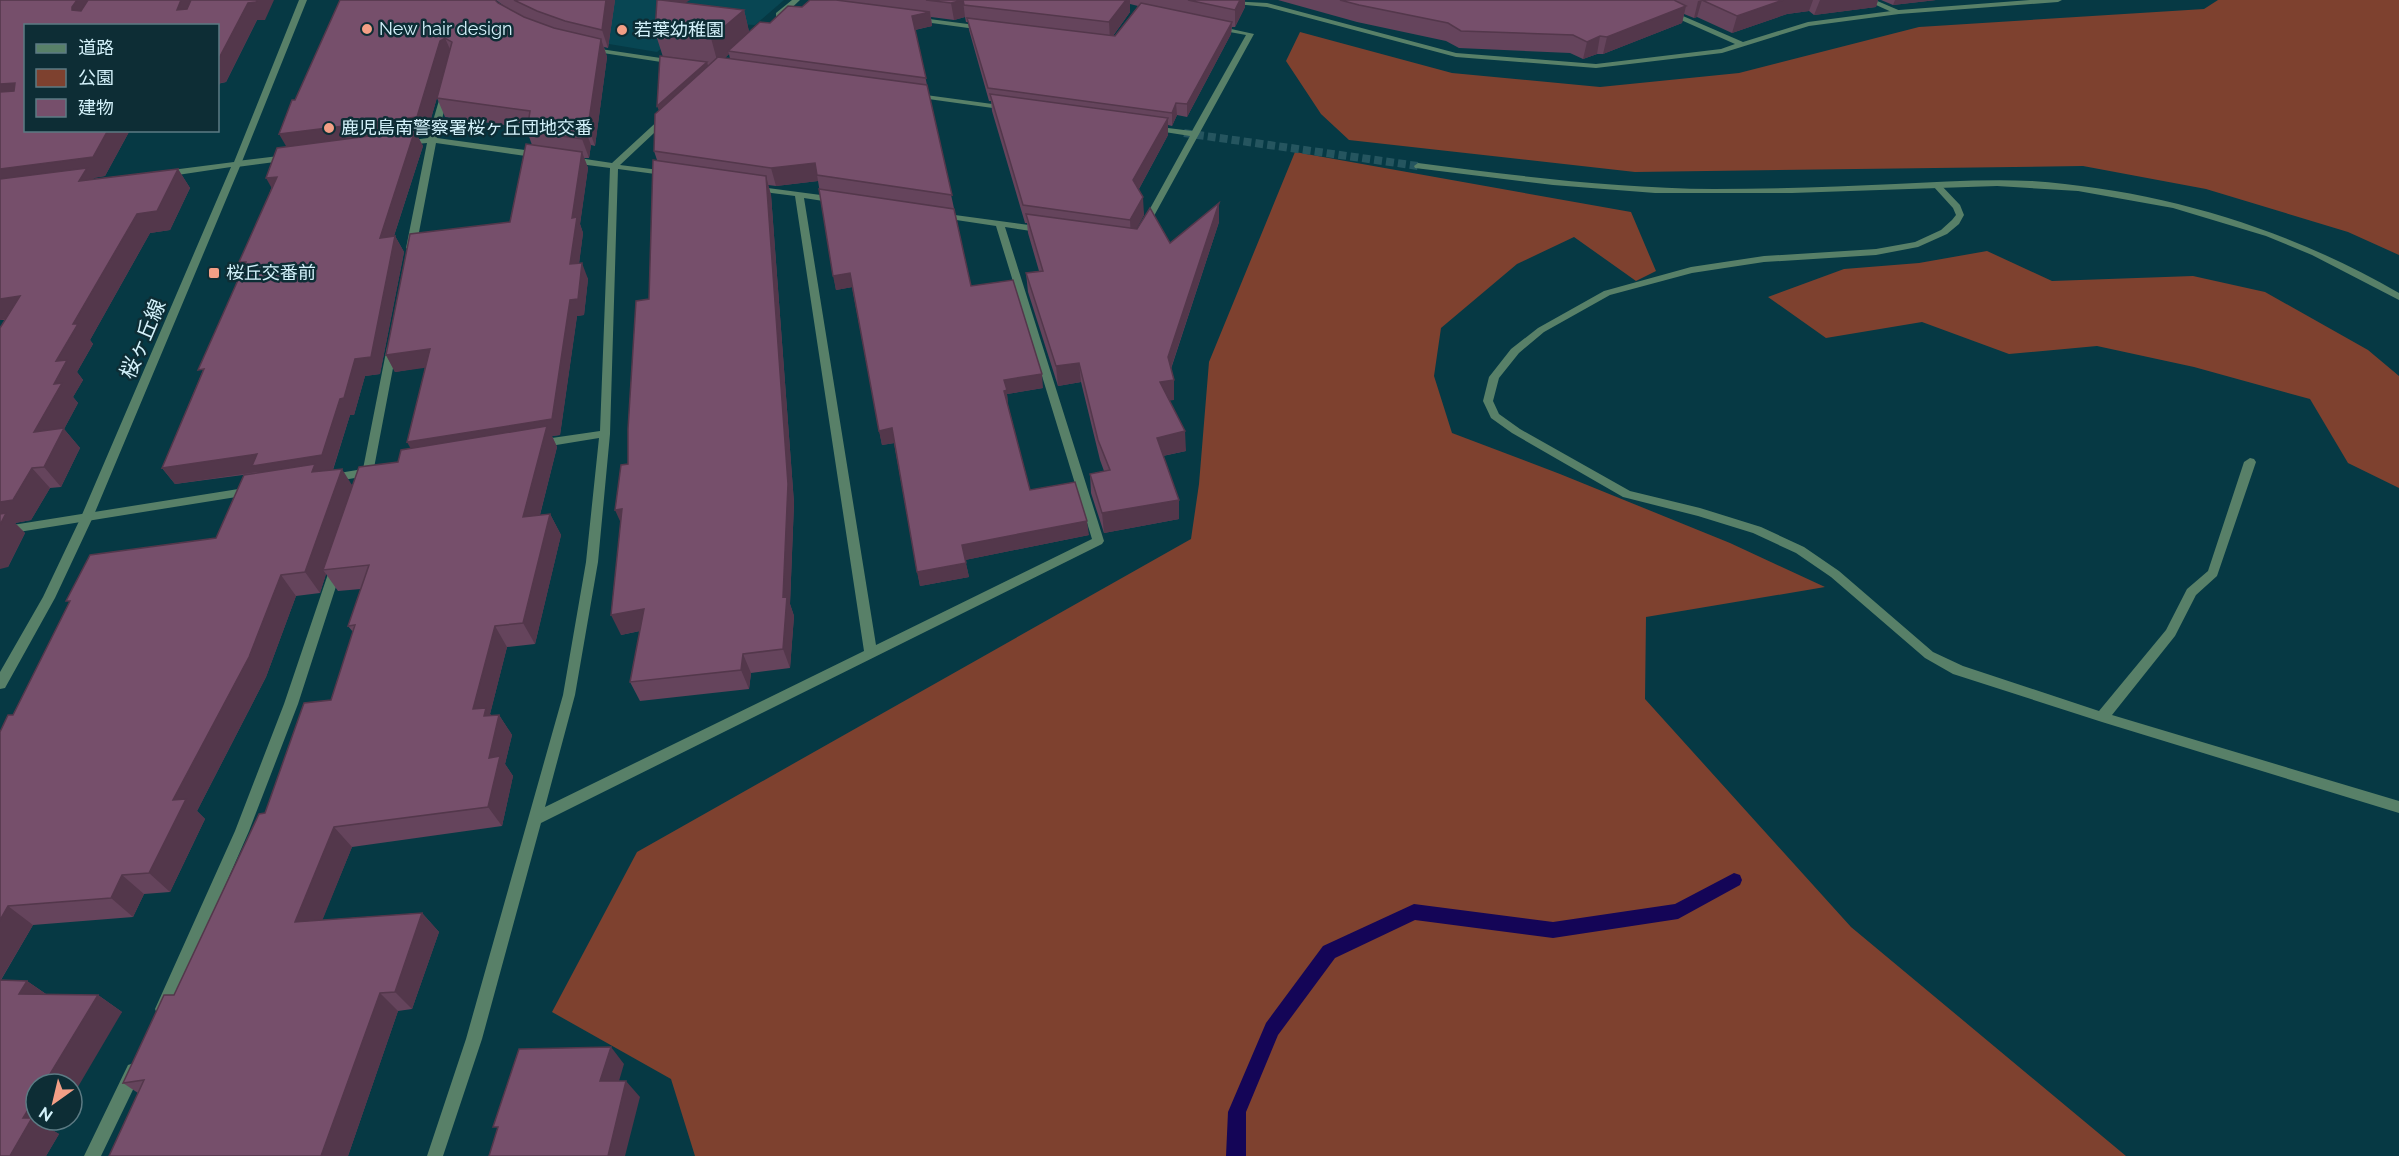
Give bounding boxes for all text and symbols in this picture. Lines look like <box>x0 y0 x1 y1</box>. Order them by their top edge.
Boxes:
place label: New hair design <box>379 18 513 39</box>
place label: 若葉幼稚園 <box>634 19 724 40</box>
marker: New hair design <box>360 22 374 36</box>
marker: 若葉幼稚園 <box>615 23 629 37</box>
legend <box>24 24 219 132</box>
text: 道路 <box>78 37 114 58</box>
text: 公園 <box>78 67 114 88</box>
text: 建物 <box>78 97 114 118</box>
place label: 鹿児島南警察署桜ヶ丘団地交番 <box>341 117 593 138</box>
marker: 鹿児島南警察署桜ヶ丘団地交番 <box>322 121 336 135</box>
place label: 桜丘交番前 <box>226 262 316 283</box>
marker: 桜丘交番前 <box>207 266 221 280</box>
street label: 桜ヶ丘線 <box>115 295 170 382</box>
north arrow <box>24 1072 84 1132</box>
text: N <box>36 1103 56 1125</box>

